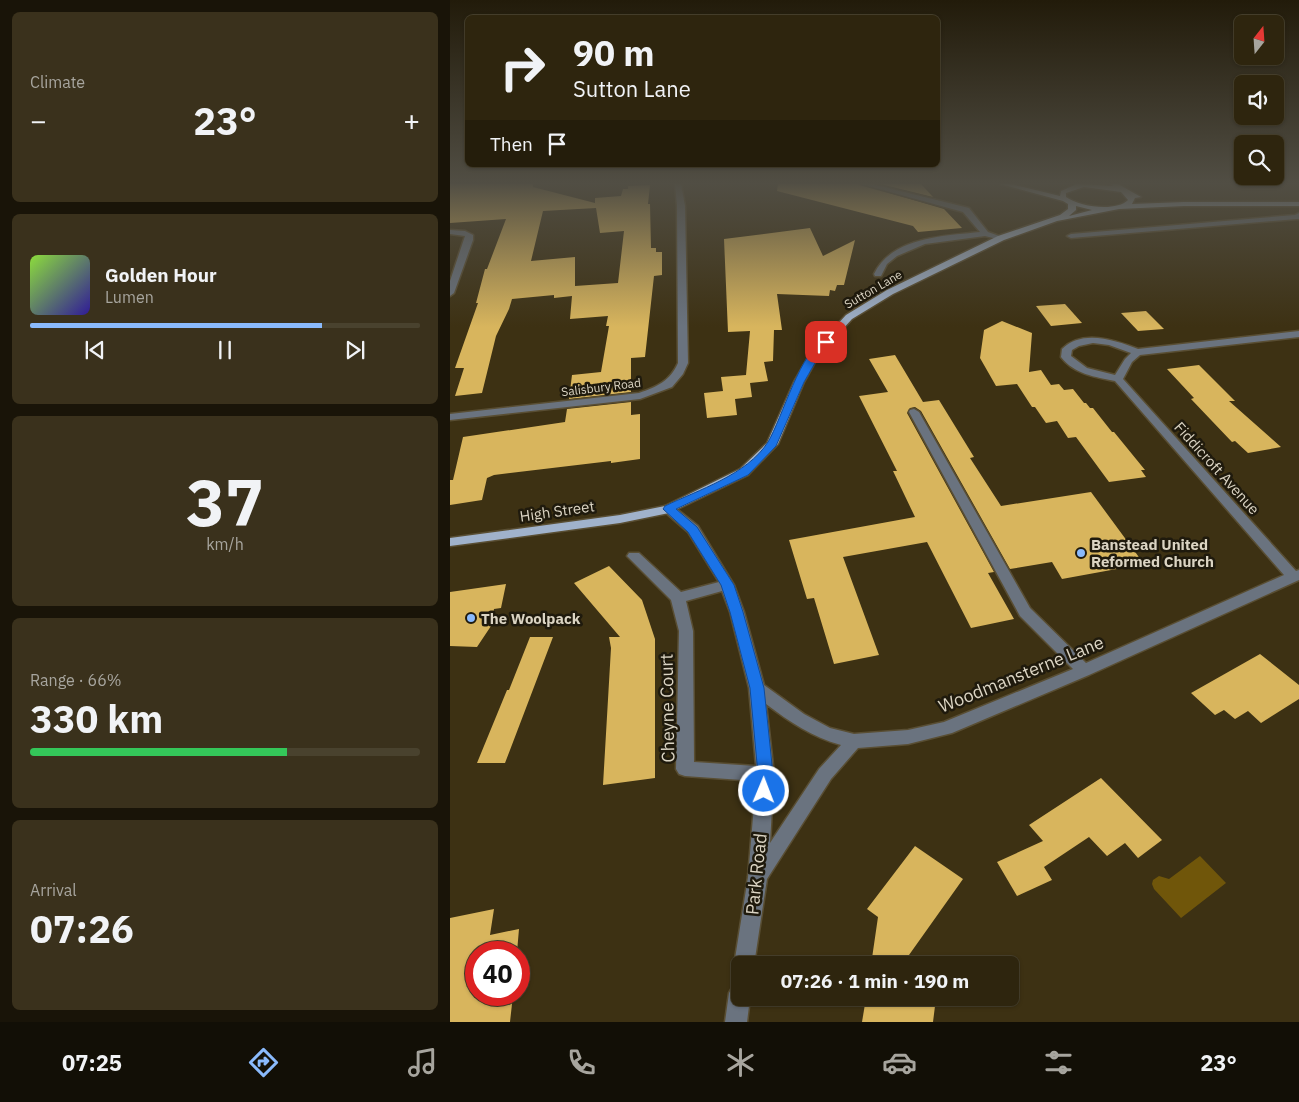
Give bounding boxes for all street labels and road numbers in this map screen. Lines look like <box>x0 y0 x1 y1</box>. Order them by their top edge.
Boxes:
street label: Sutton Lane <box>841 266 905 312</box>
street label: Salisbury Road <box>560 375 642 399</box>
street label: Fiddicroft Avenue <box>1170 418 1264 518</box>
street label: High Street <box>518 496 596 526</box>
street label: Woodmansterne Lane <box>935 630 1107 718</box>
street label: Cheyne Court <box>655 653 679 763</box>
street label: Park Road <box>740 832 772 916</box>

